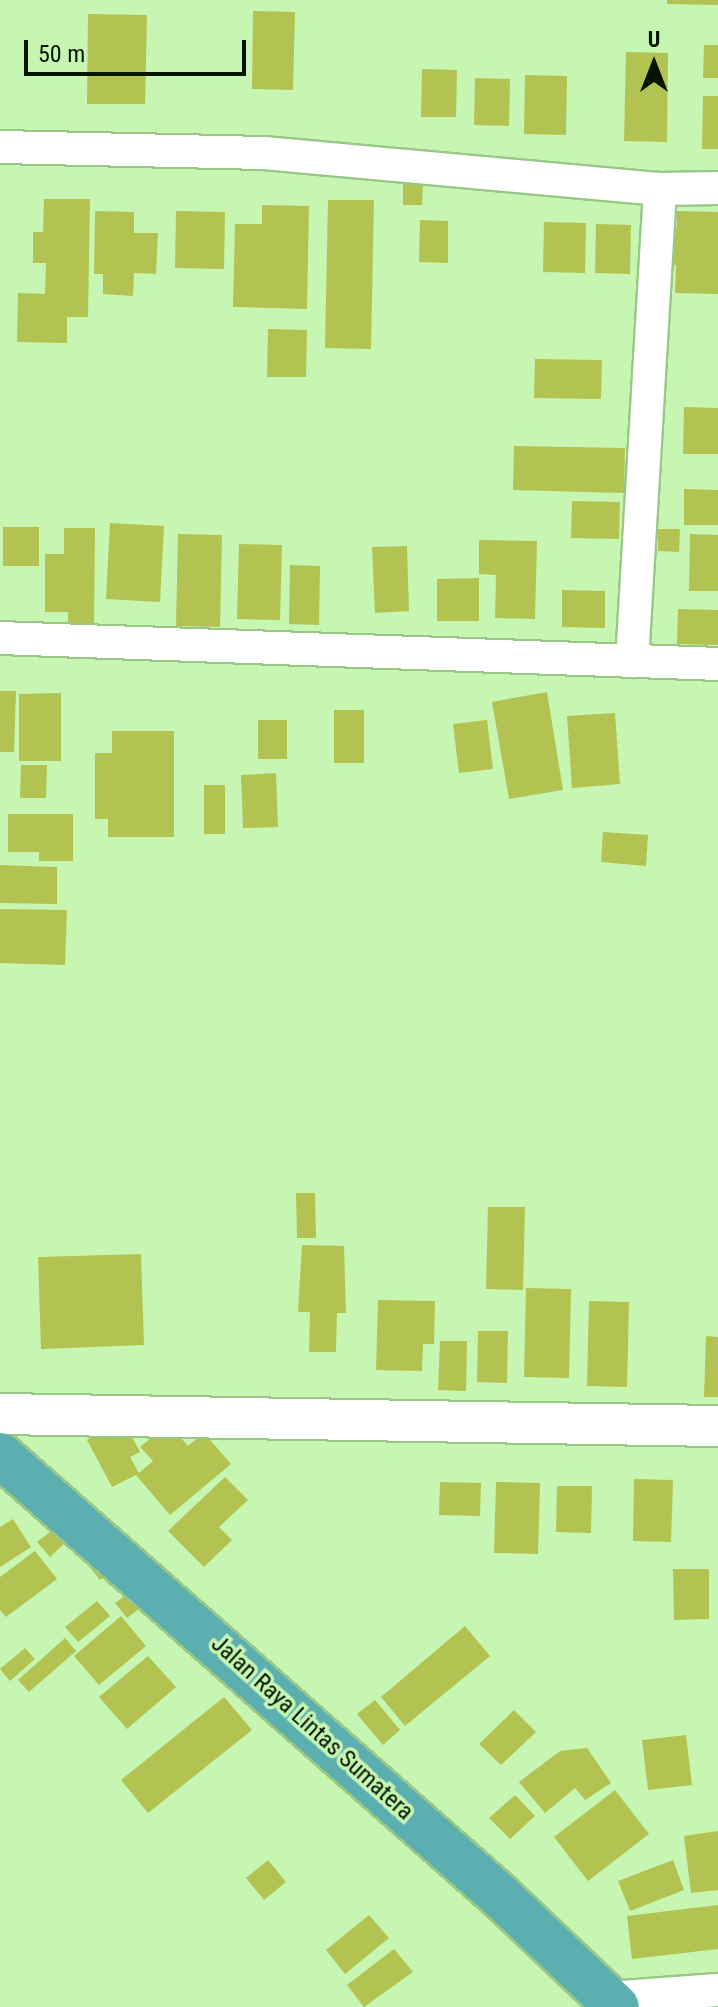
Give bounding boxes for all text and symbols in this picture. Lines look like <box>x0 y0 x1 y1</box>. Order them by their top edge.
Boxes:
scale bar <box>28 24 250 74</box>
north arrow <box>614 24 694 104</box>
text: U <box>648 27 660 52</box>
text: 50 m <box>38 40 85 68</box>
street label: Jalan Raya Lintas Sumatera <box>205 1630 419 1826</box>

